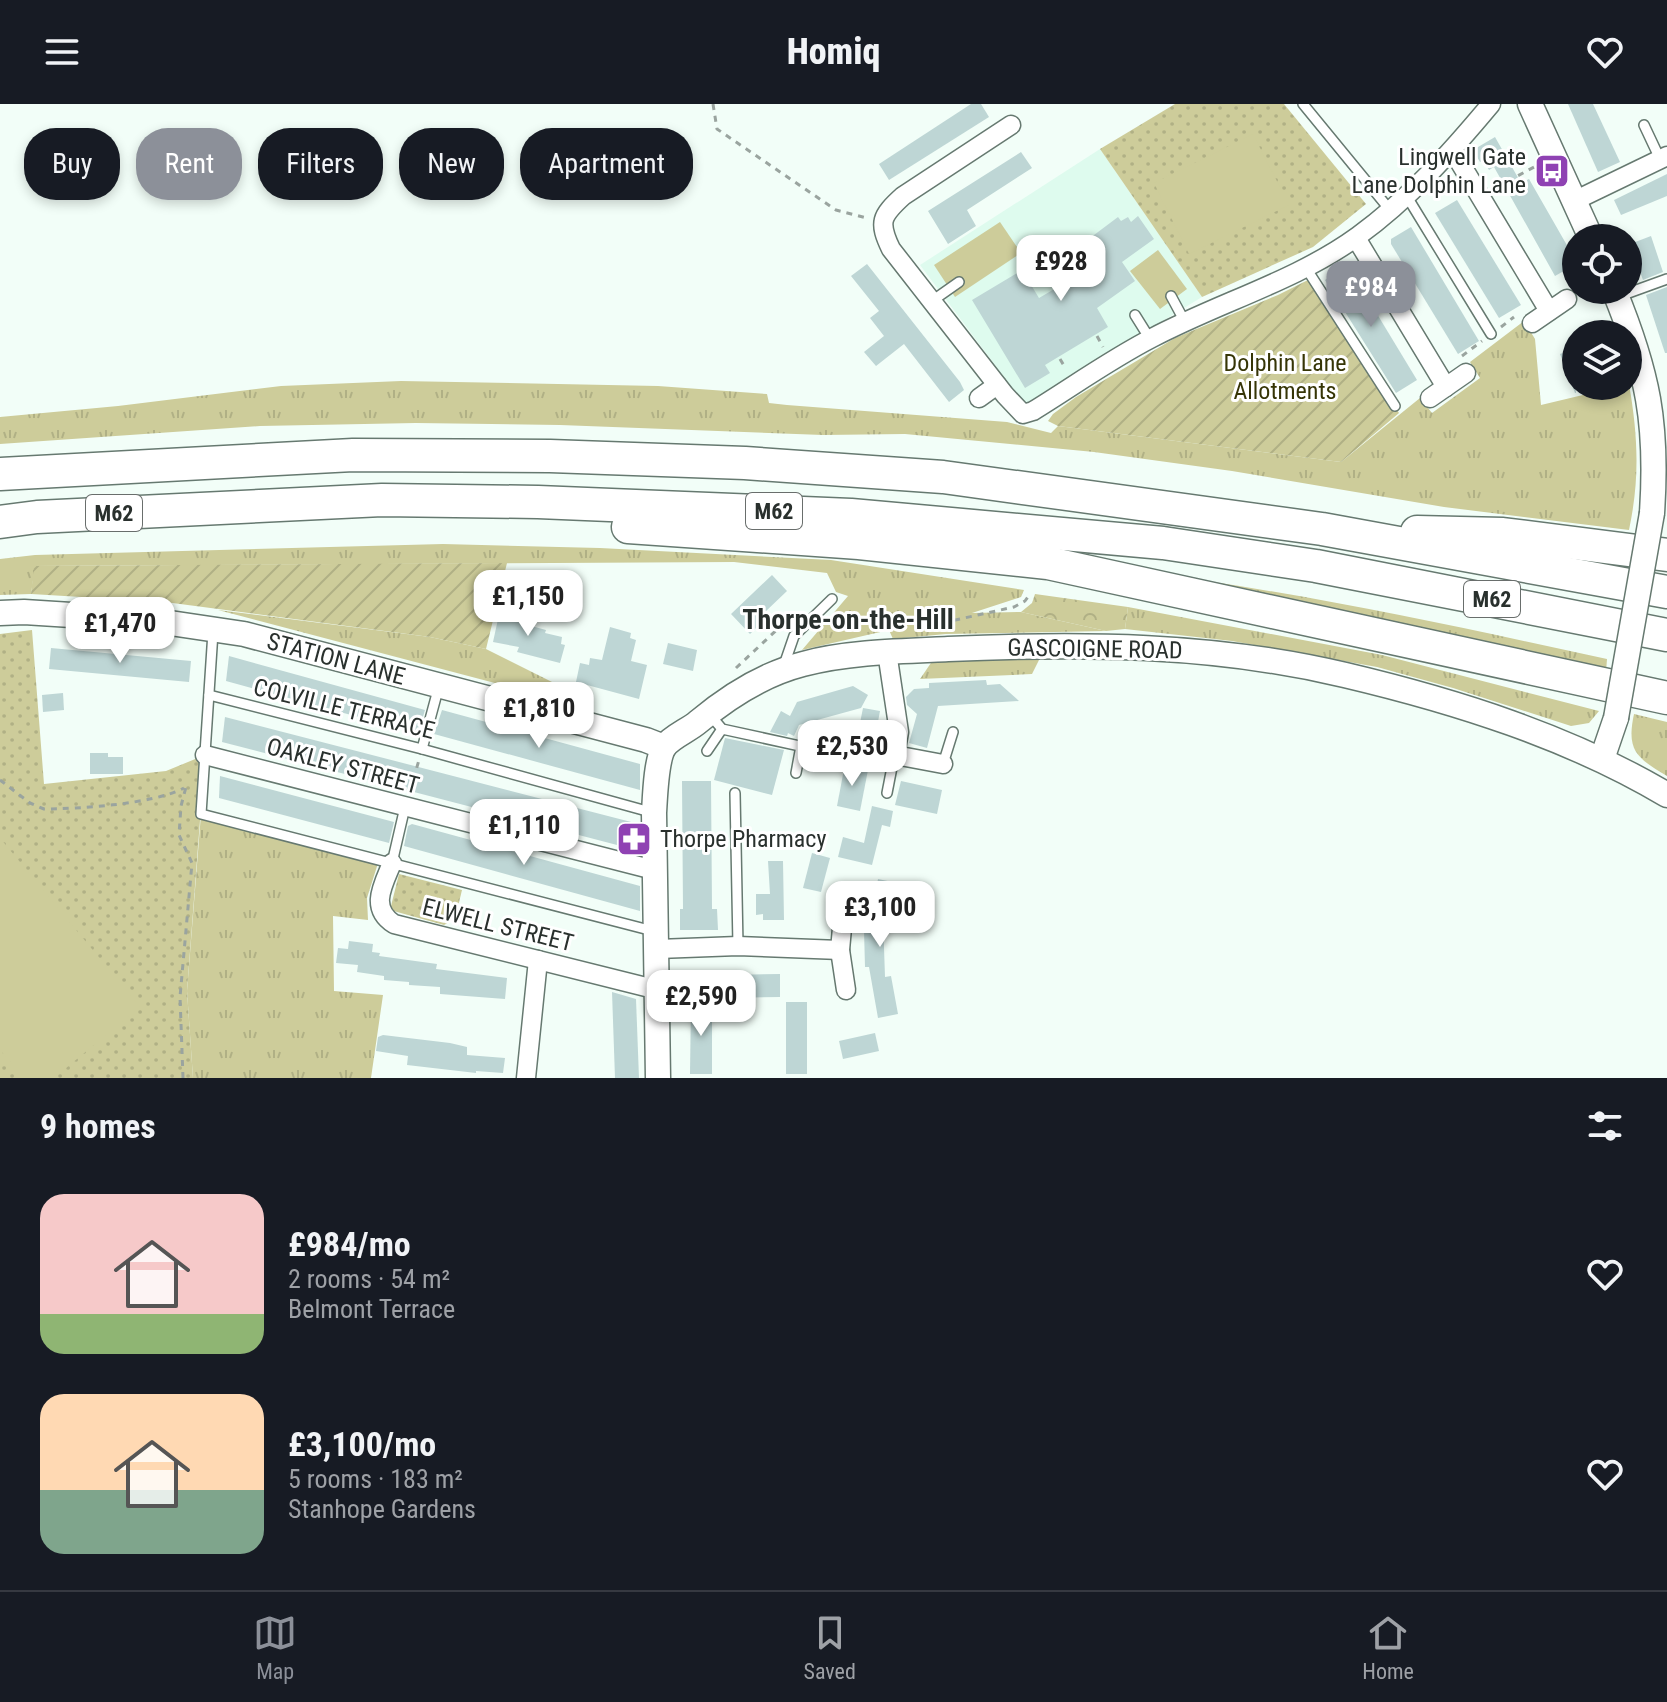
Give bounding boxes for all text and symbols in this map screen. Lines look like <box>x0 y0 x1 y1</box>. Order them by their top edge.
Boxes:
icon: menu <box>40 30 84 74</box>
icon: heart <box>1583 30 1627 74</box>
text: Homiq <box>787 31 880 73</box>
chip: Buy <box>24 128 120 200</box>
chip: Rent <box>136 128 242 200</box>
chip: Filters <box>258 128 383 200</box>
chip: New <box>399 128 504 200</box>
chip: Apartment <box>520 128 693 200</box>
place label: Lingwell Gate Lane Dolphin Lane <box>1352 143 1526 199</box>
bus stop icon: Lingwell Gate Lane Dolphin Lane <box>1533 152 1571 190</box>
map controls <box>1562 224 1642 400</box>
button: locate <box>1562 224 1642 304</box>
pin: £928 <box>1014 235 1108 303</box>
text: £928 <box>1034 246 1088 276</box>
pin: £984 <box>1324 261 1418 329</box>
text: £984 <box>1344 272 1398 302</box>
button: layers <box>1562 320 1642 400</box>
park label: Dolphin Lane Allotments <box>1223 349 1347 405</box>
road number: M62 <box>746 493 802 529</box>
road number: M62 <box>86 495 142 531</box>
pin: £1,150 <box>463 570 593 638</box>
text: £1,150 <box>492 581 564 611</box>
road number: M62 <box>1464 581 1520 617</box>
pin: £1,470 <box>55 597 185 665</box>
district label: Thorpe-on-the-Hill <box>742 603 954 636</box>
text: £1,470 <box>84 608 156 638</box>
street label: STATION LANE <box>264 627 408 691</box>
street label: GASCOIGNE ROAD <box>1007 633 1183 665</box>
street label: COLVILLE TERRACE <box>250 673 438 745</box>
pin: £1,810 <box>474 682 604 750</box>
text: £1,810 <box>503 693 575 723</box>
pin: £2,530 <box>787 720 917 788</box>
text: £2,530 <box>816 731 888 761</box>
street label: OAKLEY STREET <box>264 732 422 800</box>
pin: £1,110 <box>459 799 589 867</box>
text: £1,110 <box>488 810 560 840</box>
pharmacy icon: Thorpe Pharmacy <box>615 820 653 858</box>
place label: Thorpe Pharmacy <box>660 825 826 853</box>
pin: £3,100 <box>815 881 945 949</box>
text: £3,100 <box>844 892 916 922</box>
street label: ELWELL STREET <box>420 893 576 957</box>
pin: £2,590 <box>636 970 766 1038</box>
text: £2,590 <box>665 981 737 1011</box>
icon: filters <box>1583 1104 1627 1148</box>
text: 9 homes <box>40 1106 156 1146</box>
text: £984/mo <box>288 1224 411 1264</box>
icon: home <box>104 1226 200 1322</box>
icon: heart <box>1583 1252 1627 1296</box>
text: 2 rooms · 54 m² <box>288 1264 450 1294</box>
text: Belmont Terrace <box>288 1294 455 1324</box>
text: £3,100/mo <box>288 1424 436 1464</box>
icon: home <box>104 1426 200 1522</box>
icon: heart <box>1583 1452 1627 1496</box>
text: 5 rooms · 183 m² <box>288 1464 463 1494</box>
text: Stanhope Gardens <box>288 1494 476 1524</box>
tab: Map <box>253 1611 297 1684</box>
tab: Saved <box>804 1611 856 1684</box>
tab: Home <box>1362 1611 1414 1684</box>

